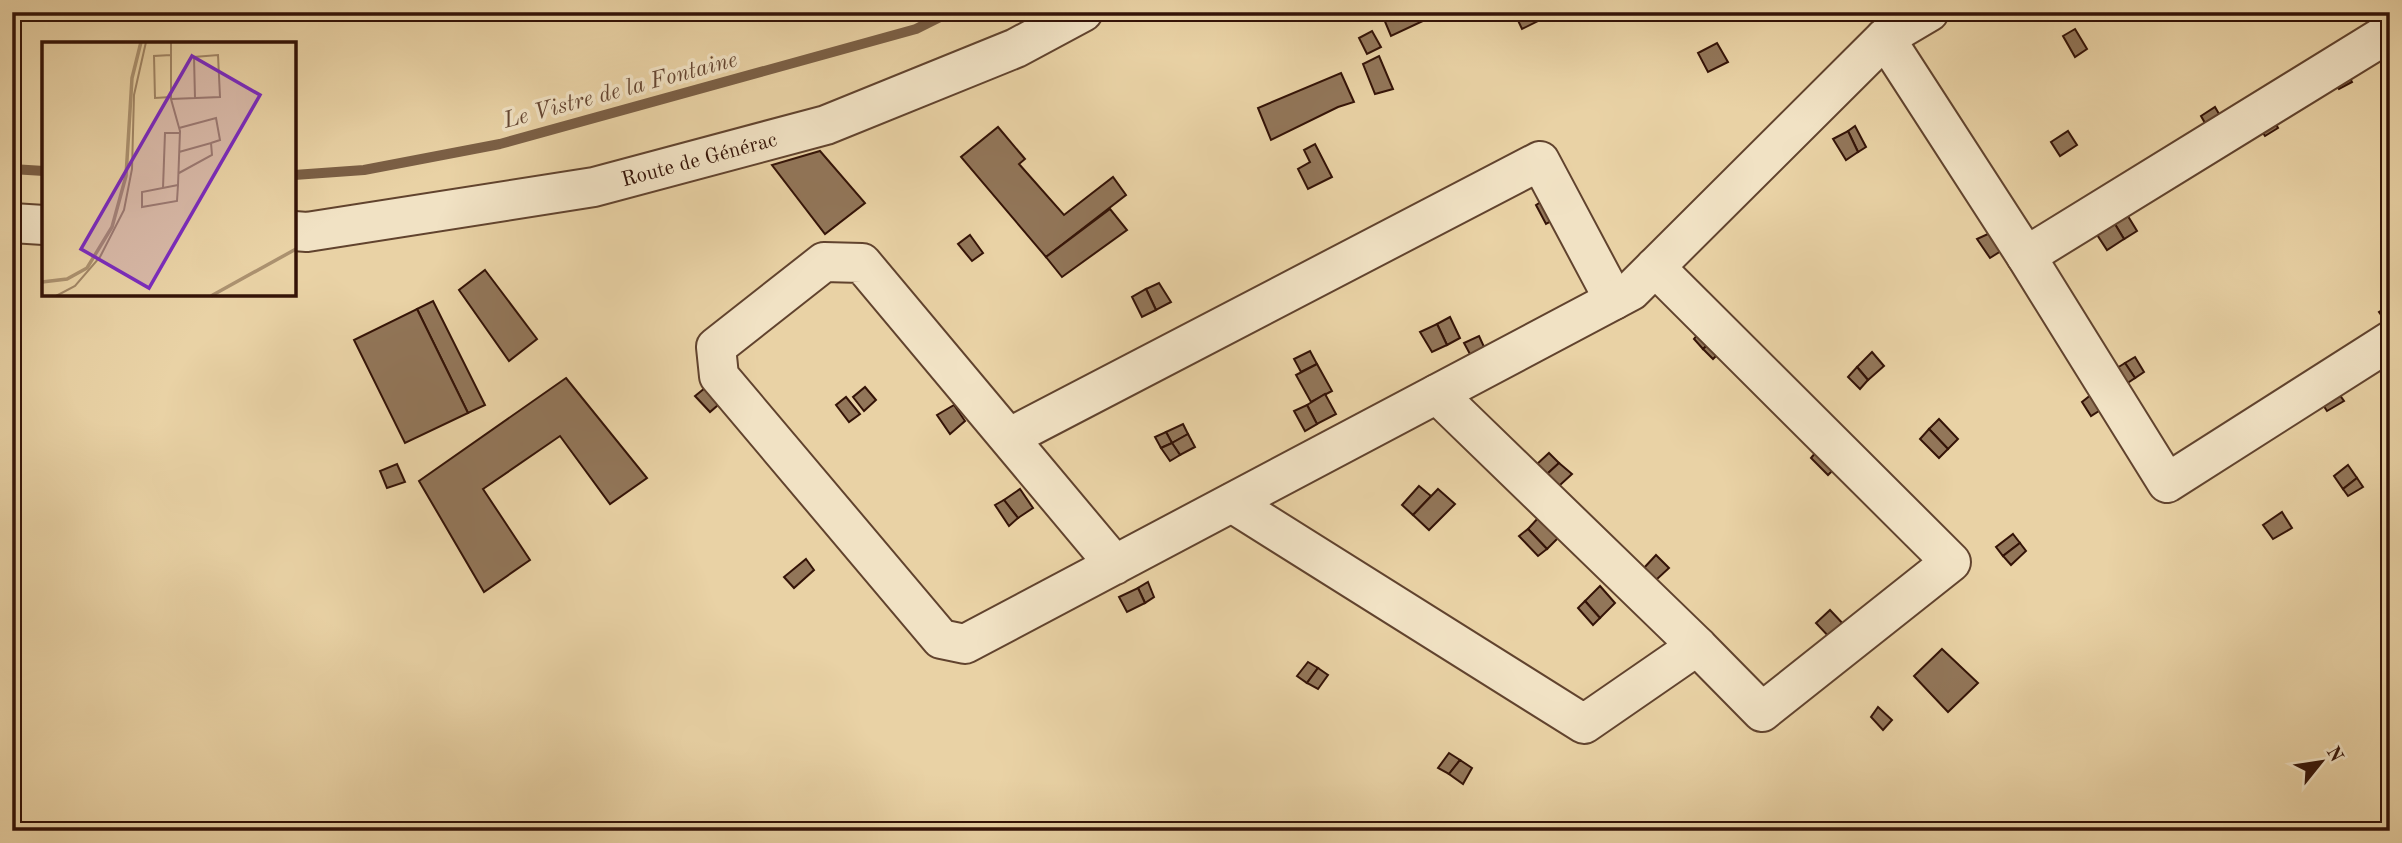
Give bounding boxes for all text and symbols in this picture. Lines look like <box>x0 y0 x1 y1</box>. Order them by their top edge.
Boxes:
inset map <box>42 42 296 296</box>
water label: Le Vistre de la Fontaine <box>500 48 740 133</box>
street label: Route de Générac <box>619 130 779 191</box>
north arrow <box>2286 728 2356 798</box>
text: N <box>2322 744 2346 766</box>

